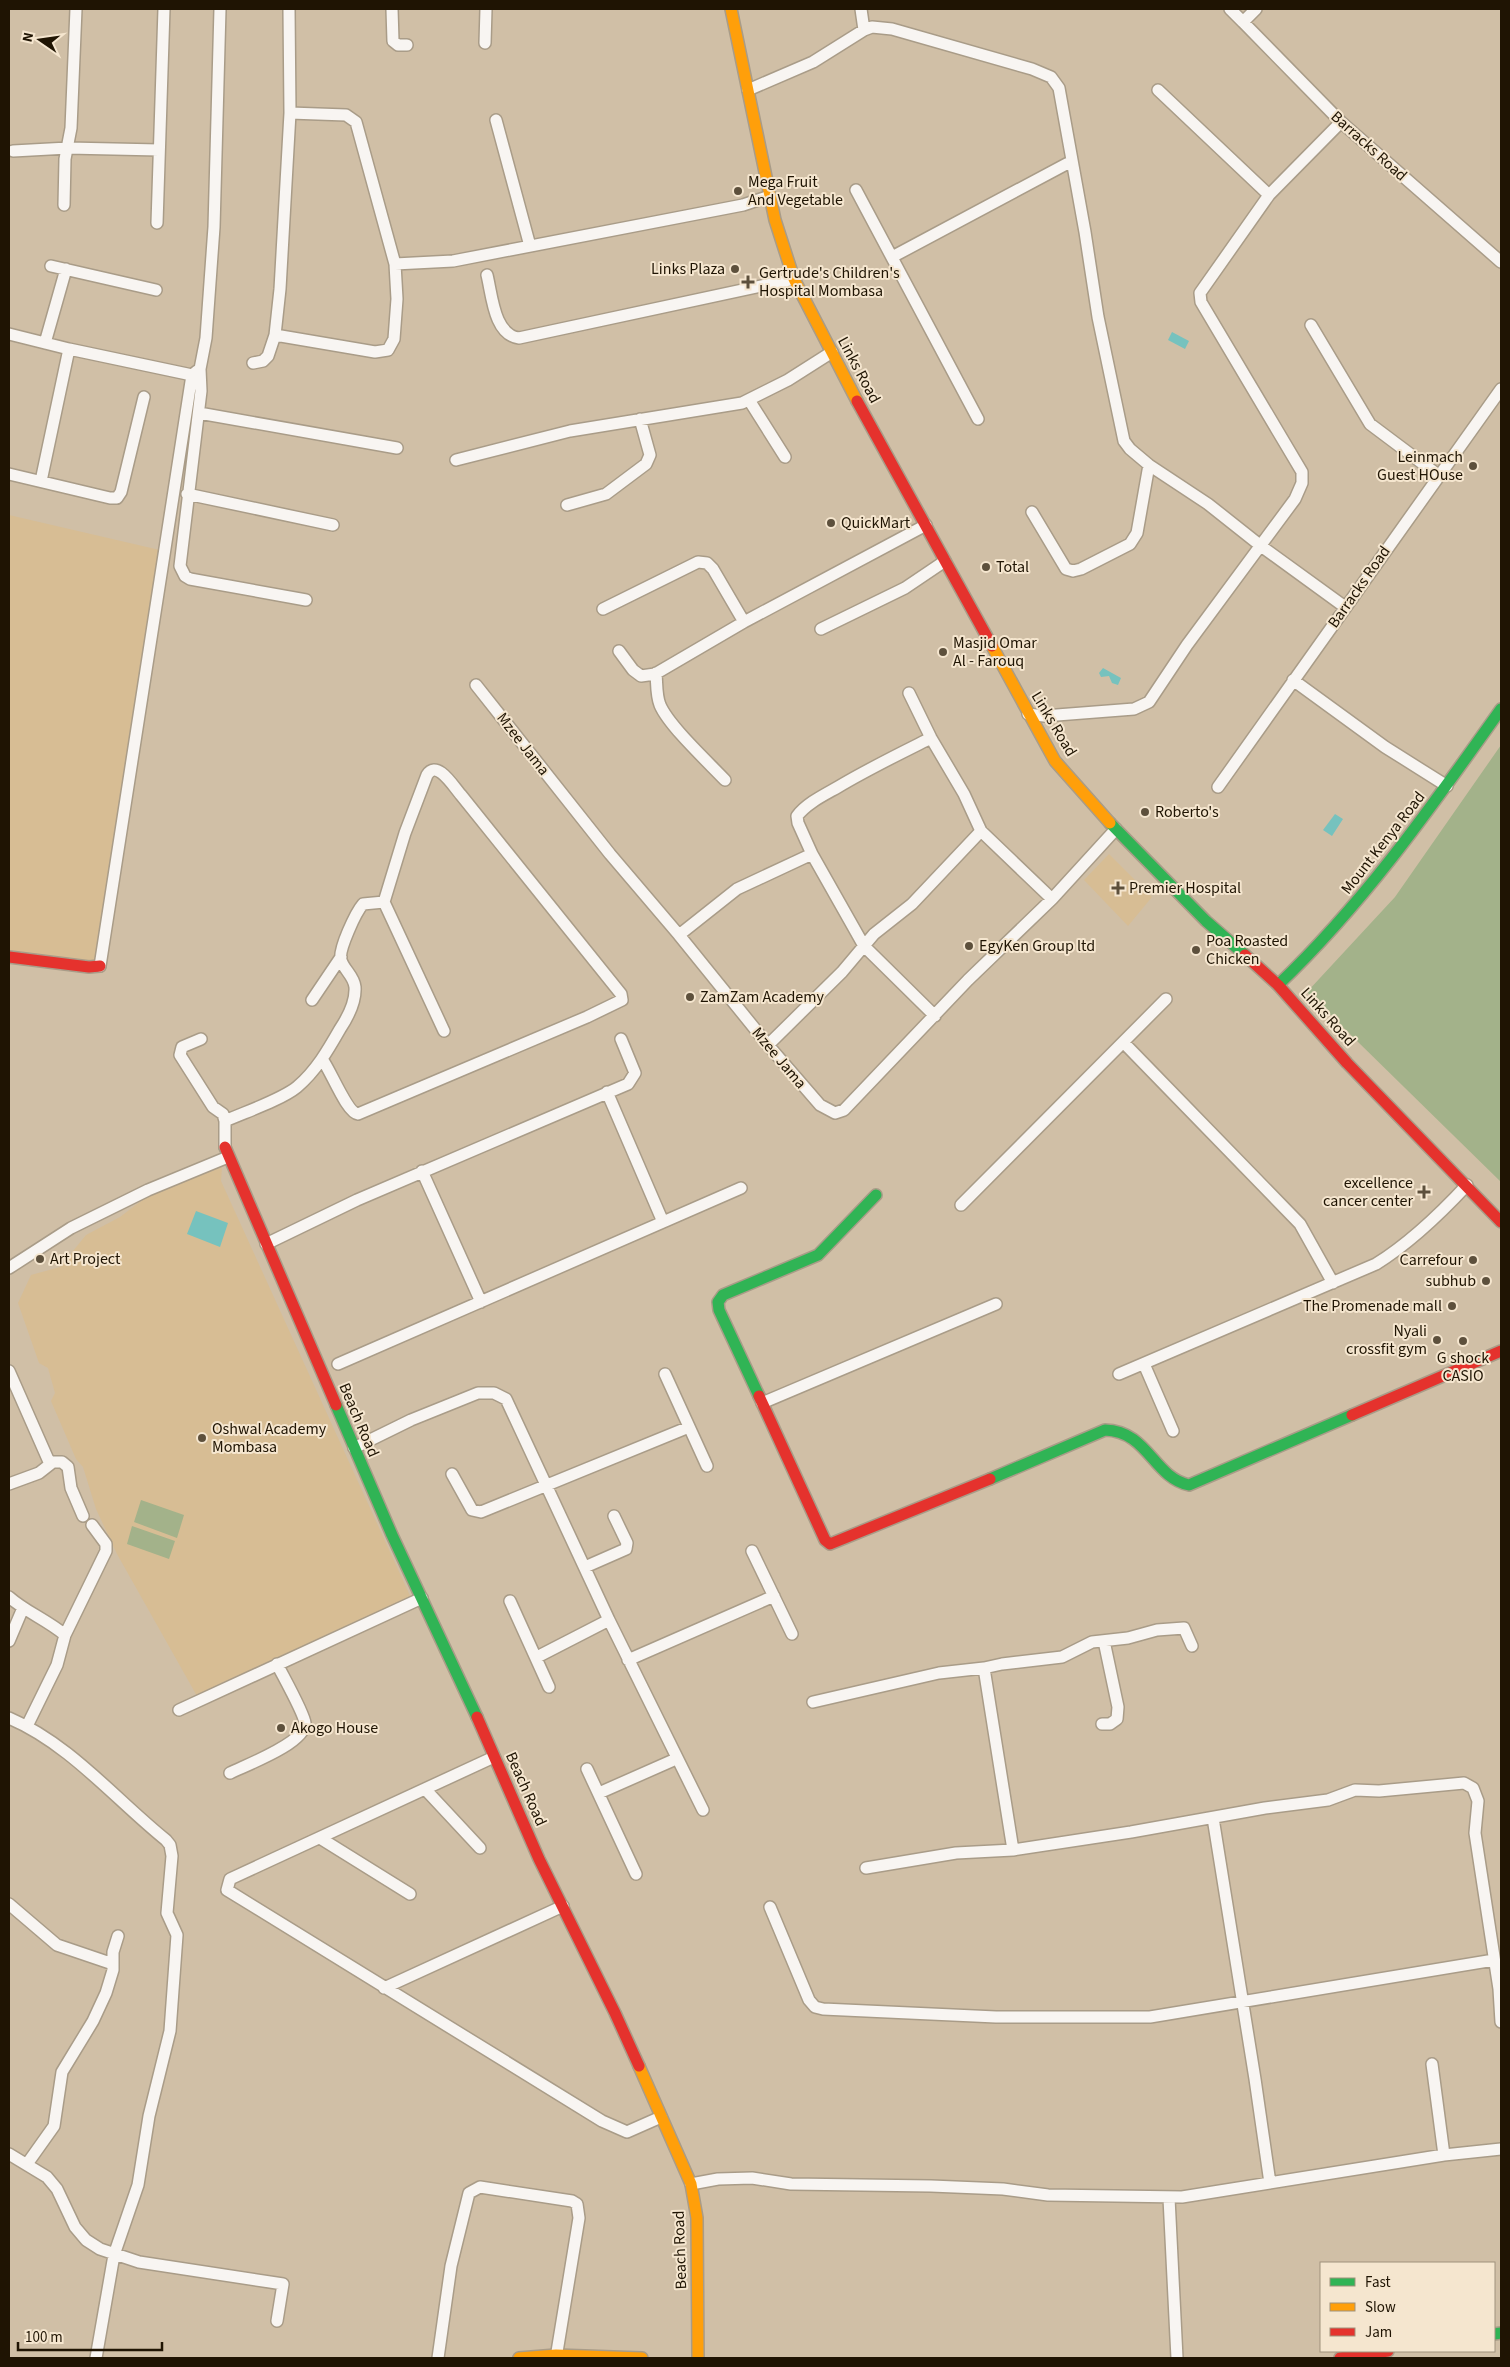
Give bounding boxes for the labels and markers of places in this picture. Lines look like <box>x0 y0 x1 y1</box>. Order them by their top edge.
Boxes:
place label: Mega Fruit And Vegetable <box>748 171 843 211</box>
marker: Mega Fruit And Vegetable <box>732 185 744 197</box>
place label: Links Plaza <box>651 258 725 280</box>
place label: Gertrude's Children's Hospital Mombasa <box>759 262 900 302</box>
marker: Links Plaza <box>729 263 741 275</box>
marker: Gertrude's Children's Hospital Mombasa <box>741 275 755 289</box>
place label: Leinmach Guest HOuse <box>1377 446 1463 486</box>
marker: Leinmach Guest HOuse <box>1467 460 1479 472</box>
place label: QuickMart <box>841 512 911 534</box>
marker: QuickMart <box>825 517 837 529</box>
place label: Total <box>996 556 1029 578</box>
marker: Total <box>980 561 992 573</box>
place label: Masjid Omar Al - Farouq <box>953 632 1037 672</box>
marker: Masjid Omar Al - Farouq <box>937 646 949 658</box>
place label: Roberto's <box>1155 801 1219 823</box>
marker: Roberto's <box>1139 806 1151 818</box>
place label: Premier Hospital <box>1129 877 1241 899</box>
marker: Premier Hospital <box>1111 881 1125 895</box>
place label: Poa Roasted Chicken <box>1206 930 1288 970</box>
place label: EgyKen Group ltd <box>979 935 1095 957</box>
marker: EgyKen Group ltd <box>963 940 975 952</box>
marker: Poa Roasted Chicken <box>1190 944 1202 956</box>
place label: ZamZam Academy <box>700 986 825 1008</box>
marker: ZamZam Academy <box>684 991 696 1003</box>
place label: excellence cancer center <box>1323 1172 1413 1212</box>
marker: excellence cancer center <box>1417 1185 1431 1199</box>
place label: Art Project <box>50 1248 121 1270</box>
place label: Carrefour <box>1400 1249 1463 1271</box>
marker: Art Project <box>34 1253 46 1265</box>
marker: Carrefour <box>1467 1254 1479 1266</box>
place label: subhub <box>1425 1270 1476 1292</box>
marker: subhub <box>1480 1275 1492 1287</box>
place label: The Promenade mall <box>1303 1295 1442 1317</box>
marker: The Promenade mall <box>1446 1300 1458 1312</box>
place label: Nyali crossfit gym <box>1346 1320 1427 1360</box>
marker: Nyali crossfit gym <box>1431 1334 1443 1346</box>
marker: G shock CASIO <box>1457 1335 1469 1347</box>
place label: G shock CASIO <box>1437 1347 1489 1387</box>
place label: Oshwal Academy Mombasa <box>212 1418 327 1458</box>
marker: Oshwal Academy Mombasa <box>196 1432 208 1444</box>
place label: Akogo House <box>291 1717 378 1739</box>
marker: Akogo House <box>275 1722 287 1734</box>

